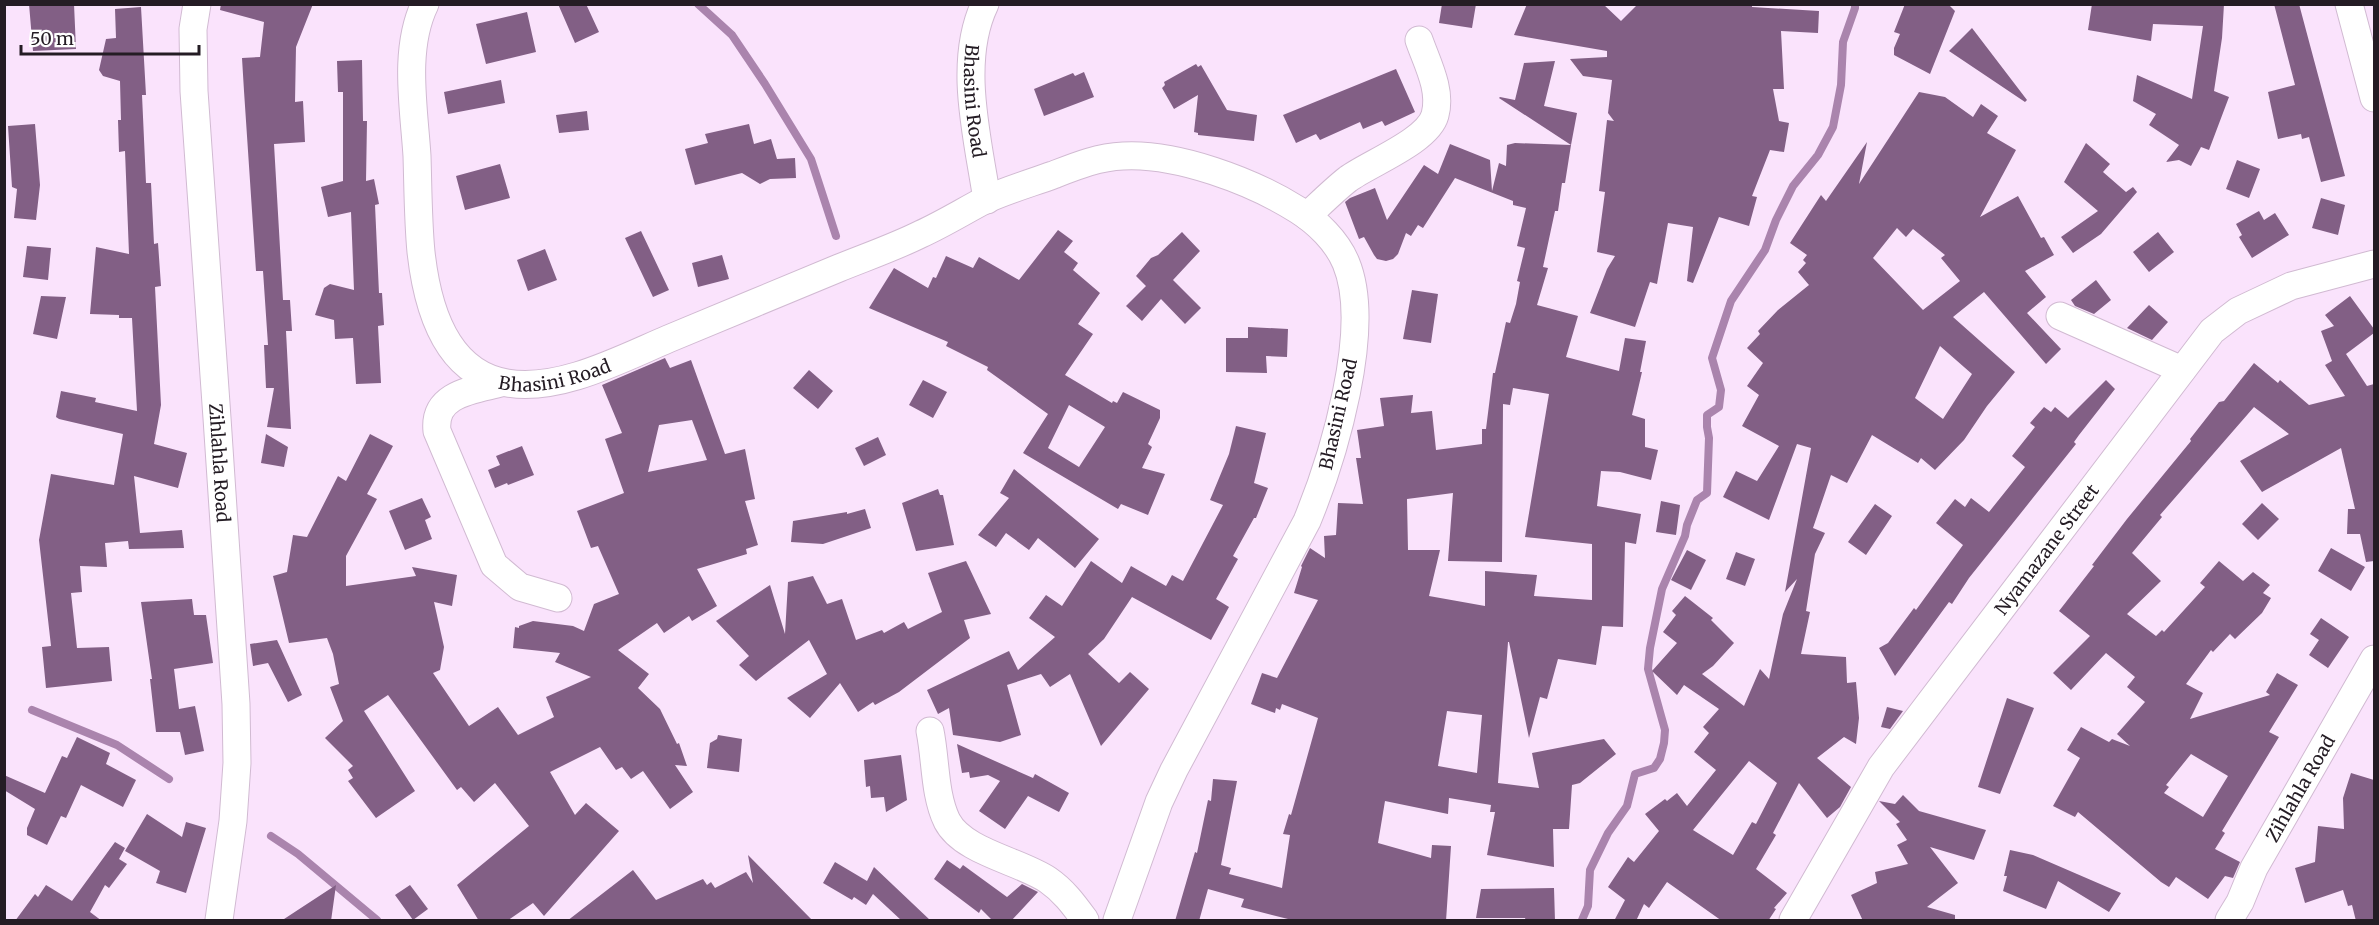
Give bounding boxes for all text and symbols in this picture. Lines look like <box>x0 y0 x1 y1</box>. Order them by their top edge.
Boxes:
scale bar <box>21 18 200 56</box>
text: 50 m <box>30 27 74 50</box>
street label: Bhasini Road <box>959 43 991 159</box>
street label: Bhasini Road <box>497 354 614 396</box>
street label: Bhasini Road <box>1314 356 1362 472</box>
street label: Zihlahla Road <box>204 402 235 523</box>
street label: Nyamazane Street <box>1989 479 2103 619</box>
street label: Zihlahla Road <box>2260 730 2340 846</box>

